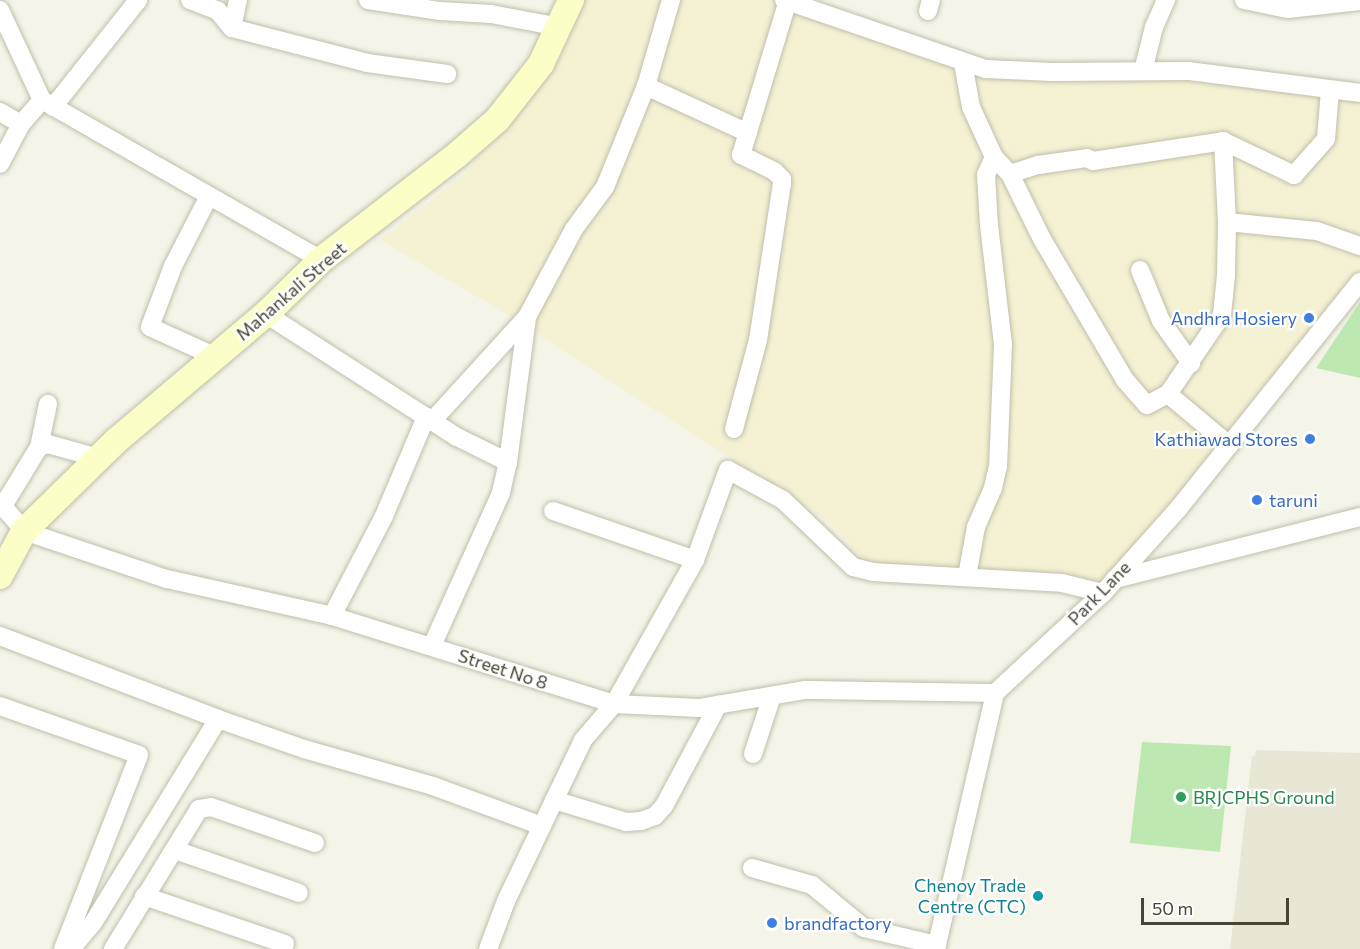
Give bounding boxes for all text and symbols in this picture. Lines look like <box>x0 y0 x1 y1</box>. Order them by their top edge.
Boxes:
street label: Mahankali Street <box>231 237 351 345</box>
place label: Andhra Hosiery <box>1171 307 1297 329</box>
marker: Andhra Hosiery <box>1302 311 1316 325</box>
place label: Kathiawad Stores <box>1155 428 1298 450</box>
marker: Kathiawad Stores <box>1303 432 1317 446</box>
place label: taruni <box>1269 489 1318 511</box>
marker: taruni <box>1250 493 1264 507</box>
street label: Park Lane <box>1063 556 1135 630</box>
street label: Street No 8 <box>455 644 551 694</box>
place label: BRJCPHS Ground <box>1193 786 1335 808</box>
marker: BRJCPHS Ground <box>1174 790 1188 804</box>
place label: Chenoy Trade Centre (CTC) <box>914 875 1026 918</box>
scale bar <box>1144 886 1292 924</box>
marker: Chenoy Trade Centre (CTC) <box>1031 889 1045 903</box>
text: 50 m <box>1152 897 1193 919</box>
place label: brandfactory <box>784 912 892 934</box>
marker: brandfactory <box>765 916 779 930</box>

